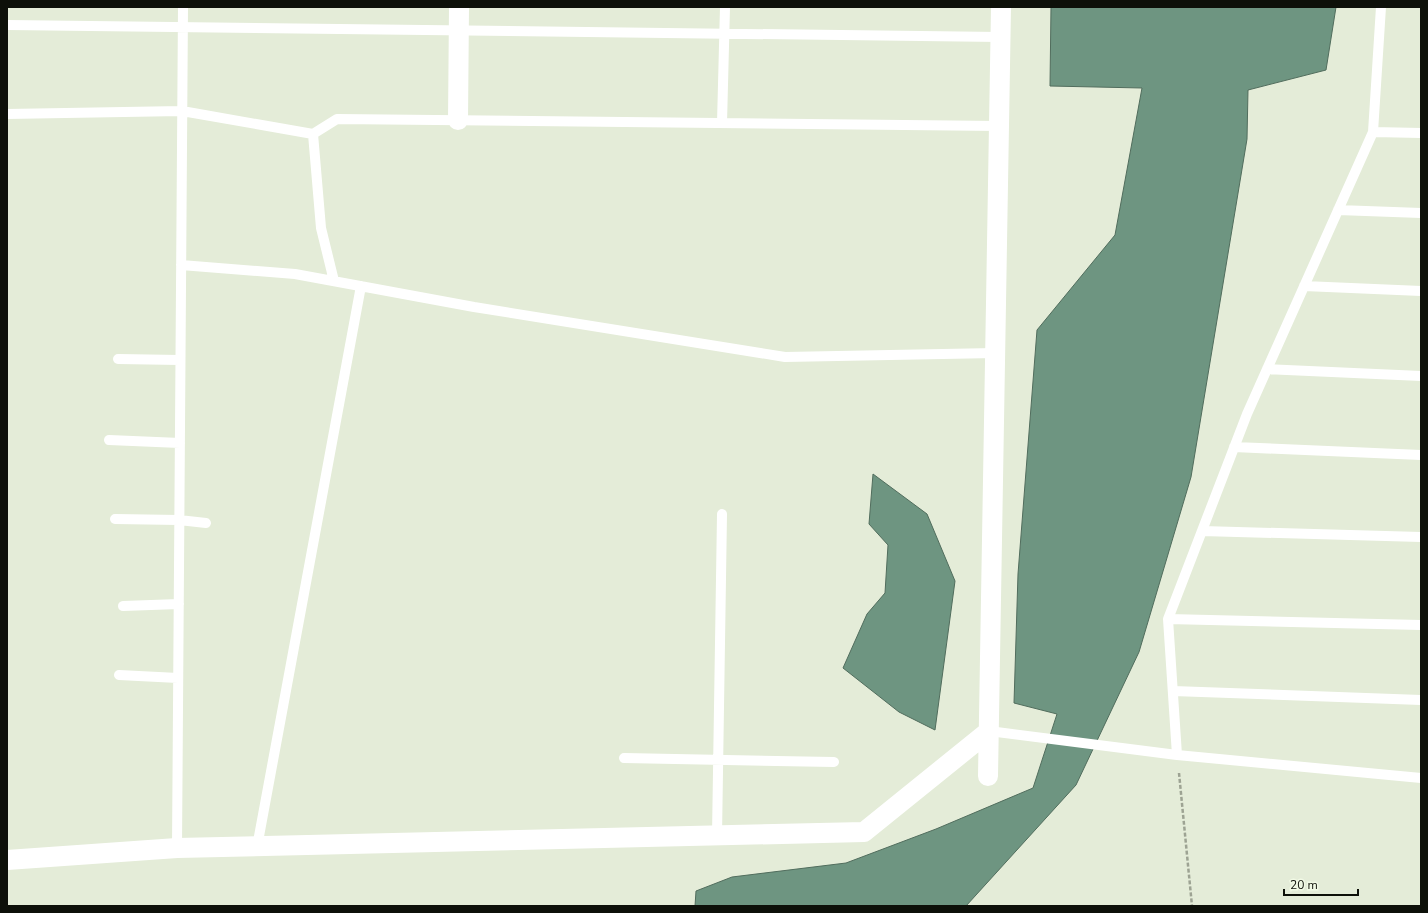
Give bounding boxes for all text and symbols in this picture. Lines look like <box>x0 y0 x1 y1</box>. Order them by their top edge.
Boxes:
scale bar <box>1284 871 1358 897</box>
text: 20 m <box>1290 877 1318 893</box>

